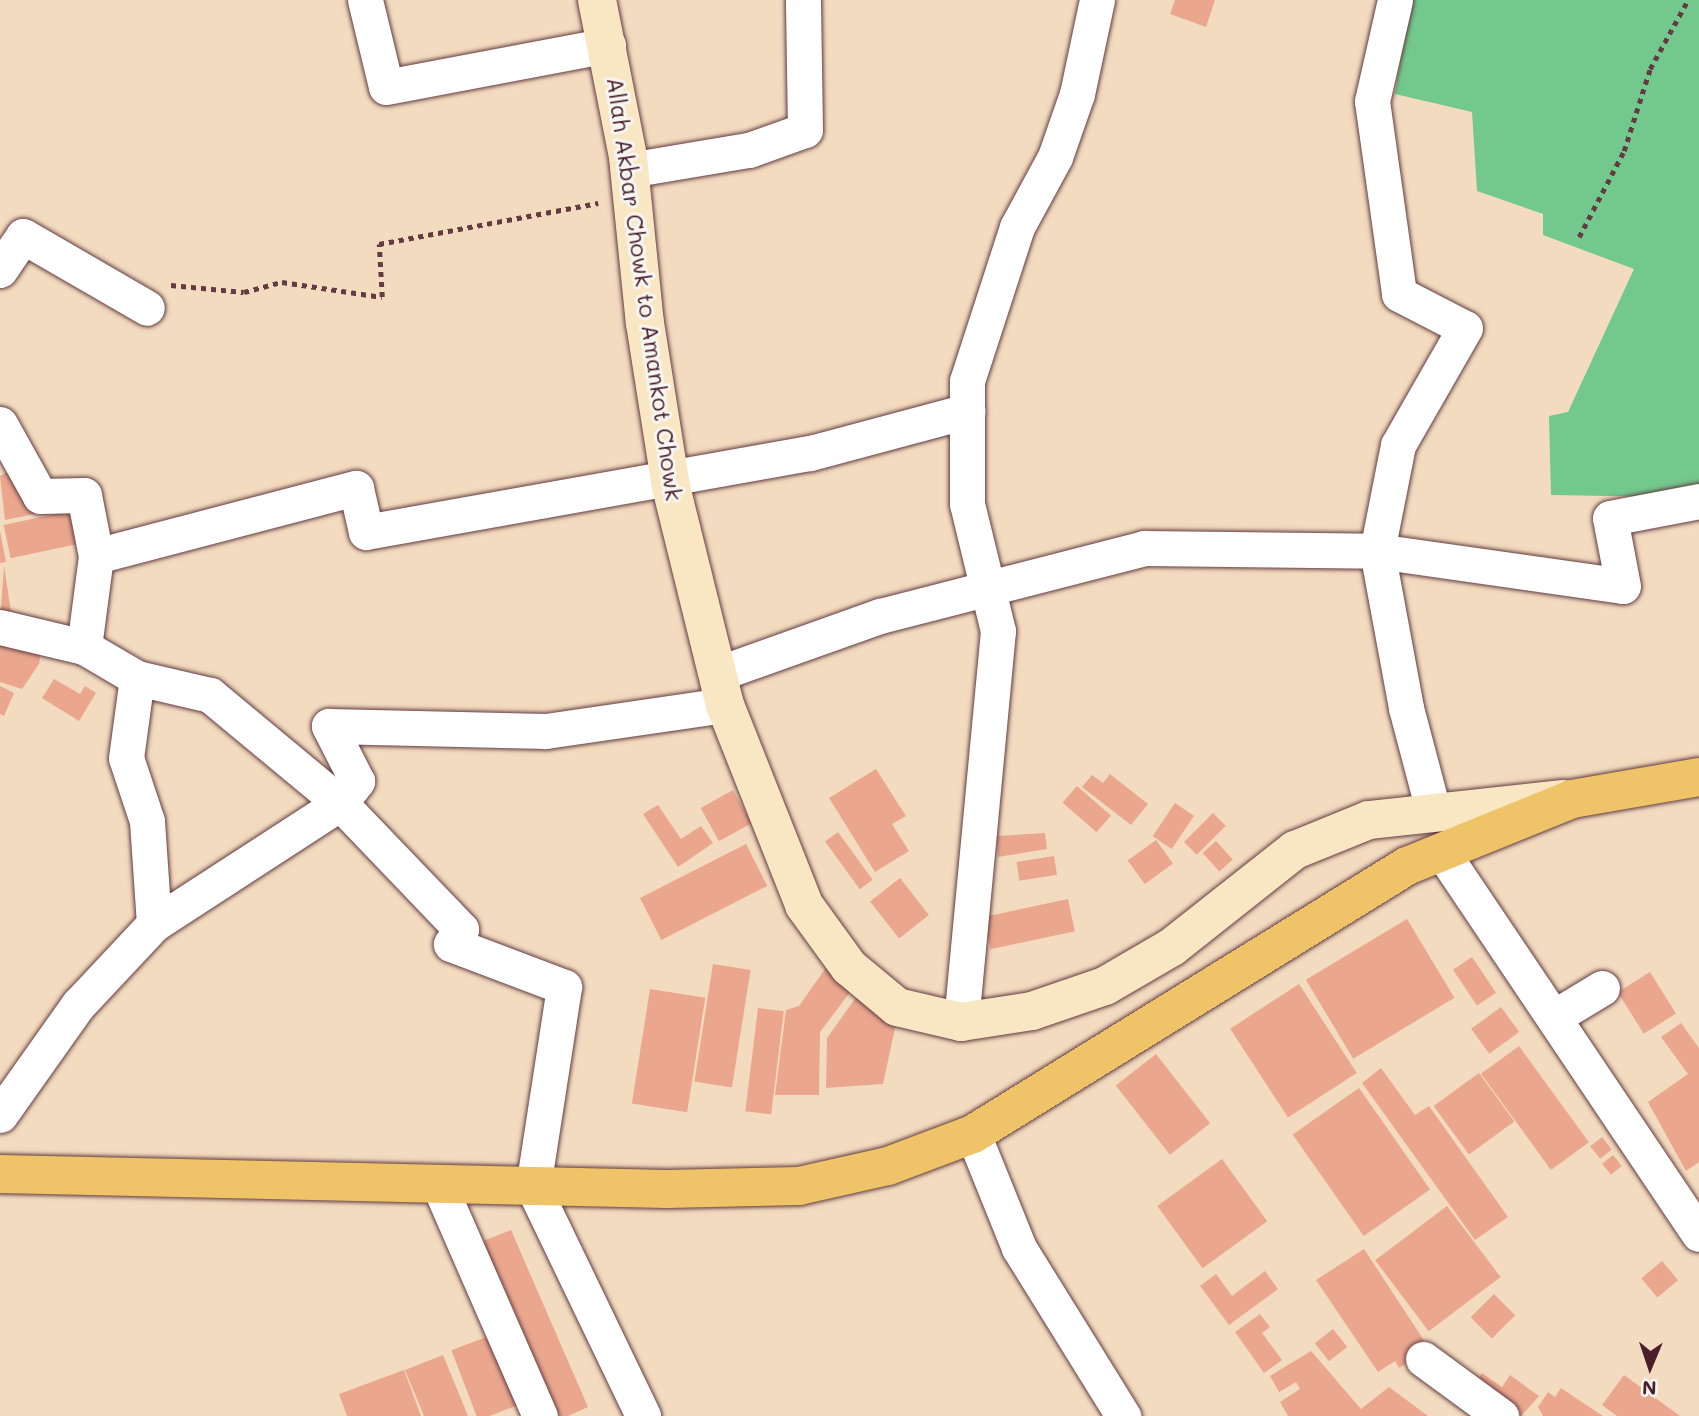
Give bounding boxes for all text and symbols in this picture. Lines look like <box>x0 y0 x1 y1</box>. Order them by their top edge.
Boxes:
street label: Allah Akbar Chowk to Amankot Chowk <box>602 75 688 503</box>
north arrow <box>1615 1332 1685 1402</box>
text: N <box>1642 1376 1657 1401</box>

